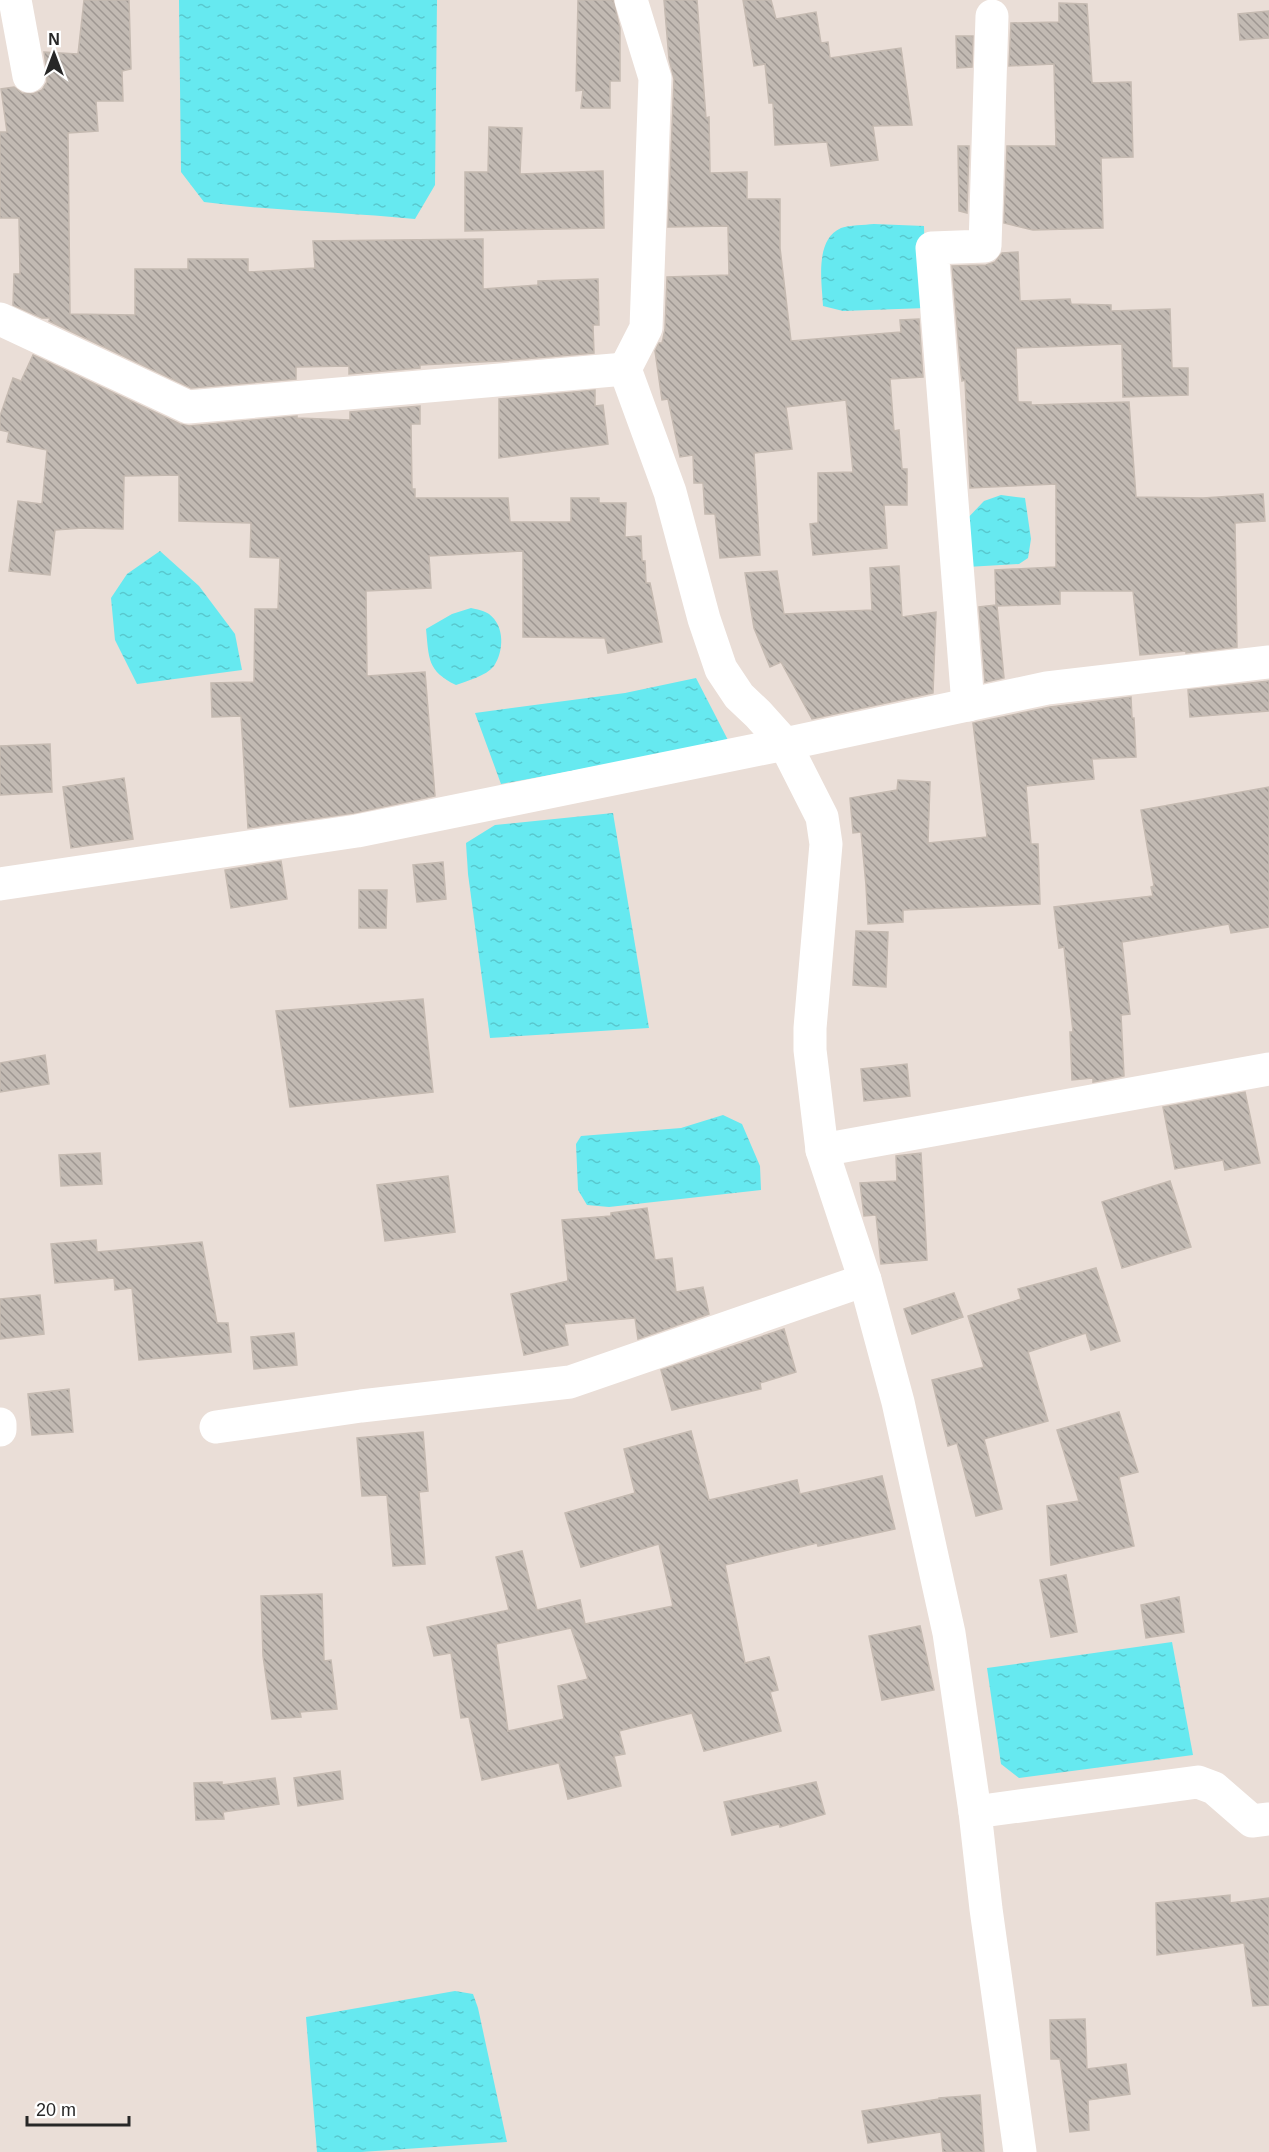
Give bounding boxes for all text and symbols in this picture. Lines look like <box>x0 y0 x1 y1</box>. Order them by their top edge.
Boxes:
north arrow <box>24 24 84 84</box>
text: N <box>48 31 60 48</box>
scale bar <box>27 2089 129 2127</box>
text: 20 m <box>36 2100 76 2120</box>

